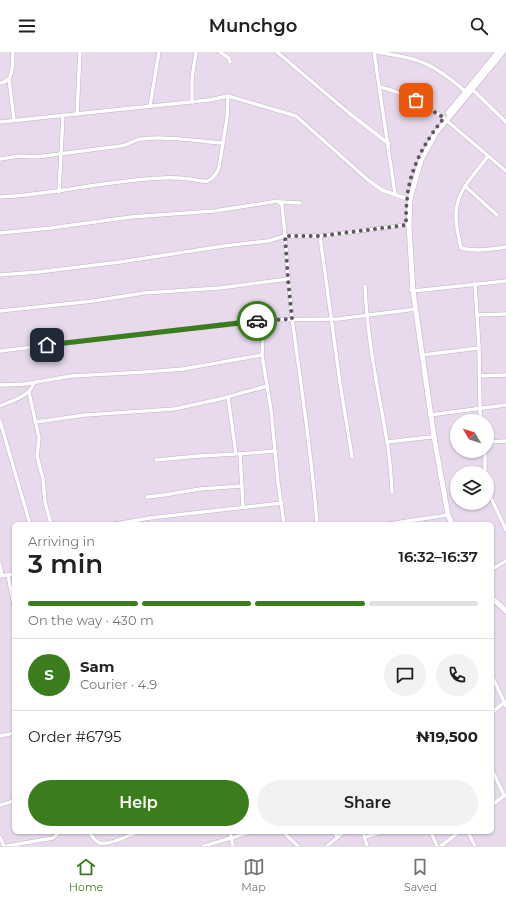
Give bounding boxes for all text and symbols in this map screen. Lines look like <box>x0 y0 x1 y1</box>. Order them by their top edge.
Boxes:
icon: menu <box>16 15 38 37</box>
text: Munchgo <box>209 15 297 37</box>
icon: search <box>468 15 490 37</box>
pin <box>399 83 433 117</box>
icon: bag <box>405 89 427 111</box>
courier <box>237 301 277 341</box>
icon: car <box>246 310 268 332</box>
pin <box>30 328 64 362</box>
icon: home <box>36 334 58 356</box>
north arrow <box>450 414 494 458</box>
map controls <box>450 414 494 510</box>
button: layers <box>450 466 494 510</box>
text: Arriving in <box>28 533 95 549</box>
text: 16:32–16:37 <box>398 547 478 566</box>
text: 3 min <box>28 548 103 580</box>
text: On the way · 430 m <box>28 612 154 628</box>
button: chat <box>384 654 426 696</box>
button: phone <box>436 654 478 696</box>
text: Sam <box>80 657 115 676</box>
text: S <box>44 665 54 684</box>
text: Courier · 4.9 <box>80 676 157 692</box>
text: Order #6795 <box>28 727 122 746</box>
text: ₦19,500 <box>416 727 478 746</box>
button: Help <box>28 780 249 826</box>
button: Share <box>257 780 478 826</box>
tab: Home <box>69 856 103 894</box>
tab: Map <box>241 856 266 894</box>
tab: Saved <box>404 856 437 894</box>

